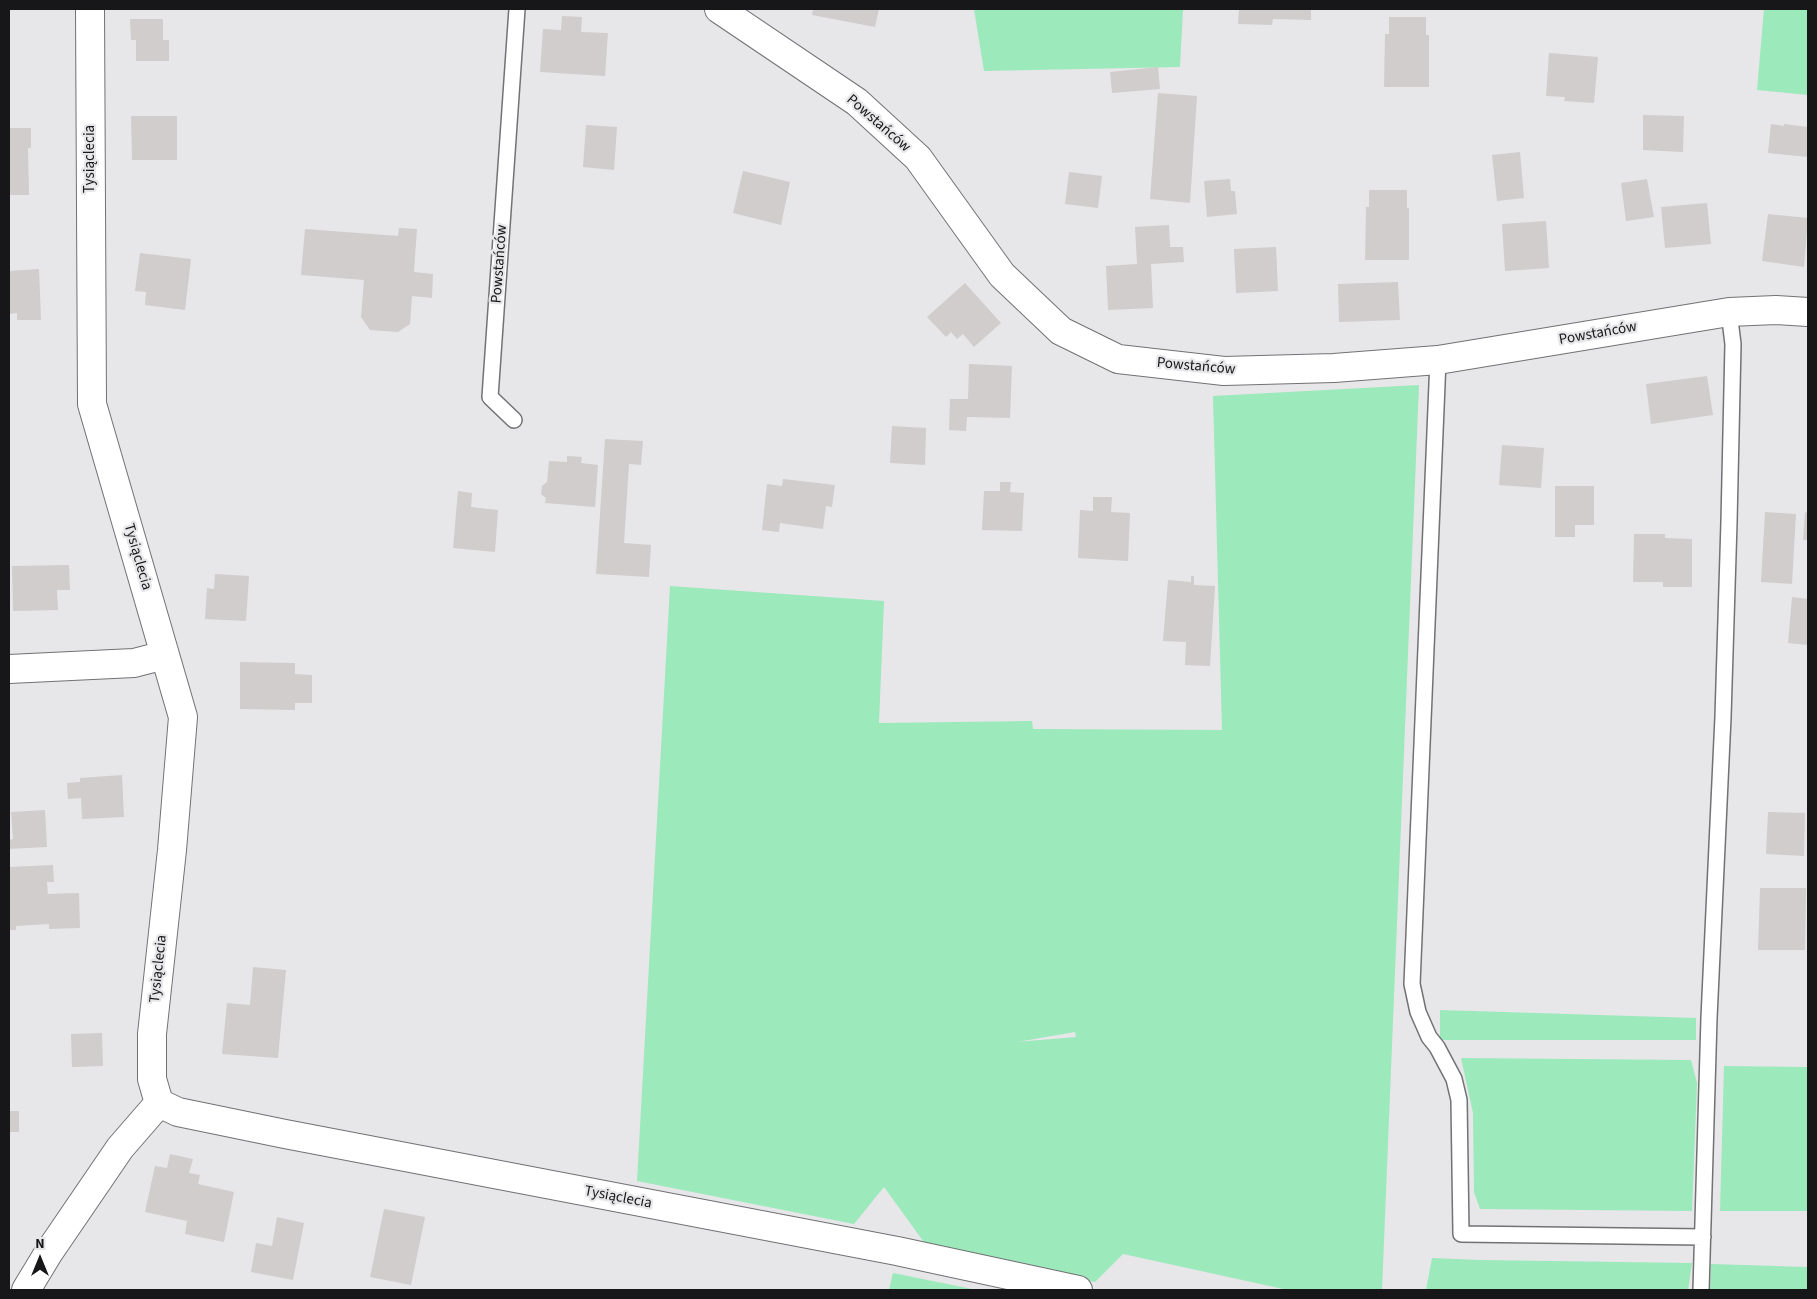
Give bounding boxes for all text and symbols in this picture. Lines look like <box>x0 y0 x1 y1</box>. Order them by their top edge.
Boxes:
street label: Powstańców <box>842 91 914 157</box>
street label: Tysiąclecia <box>82 125 100 193</box>
street label: Powstańców <box>488 224 512 304</box>
street label: Powstańców <box>1558 318 1638 350</box>
street label: Powstańców <box>1156 355 1236 379</box>
street label: Tysiąclecia <box>119 522 155 592</box>
street label: Tysiąclecia <box>146 934 172 1004</box>
street label: Tysiąclecia <box>583 1183 653 1213</box>
north arrow <box>15 1234 65 1284</box>
text: N <box>35 1234 45 1254</box>

